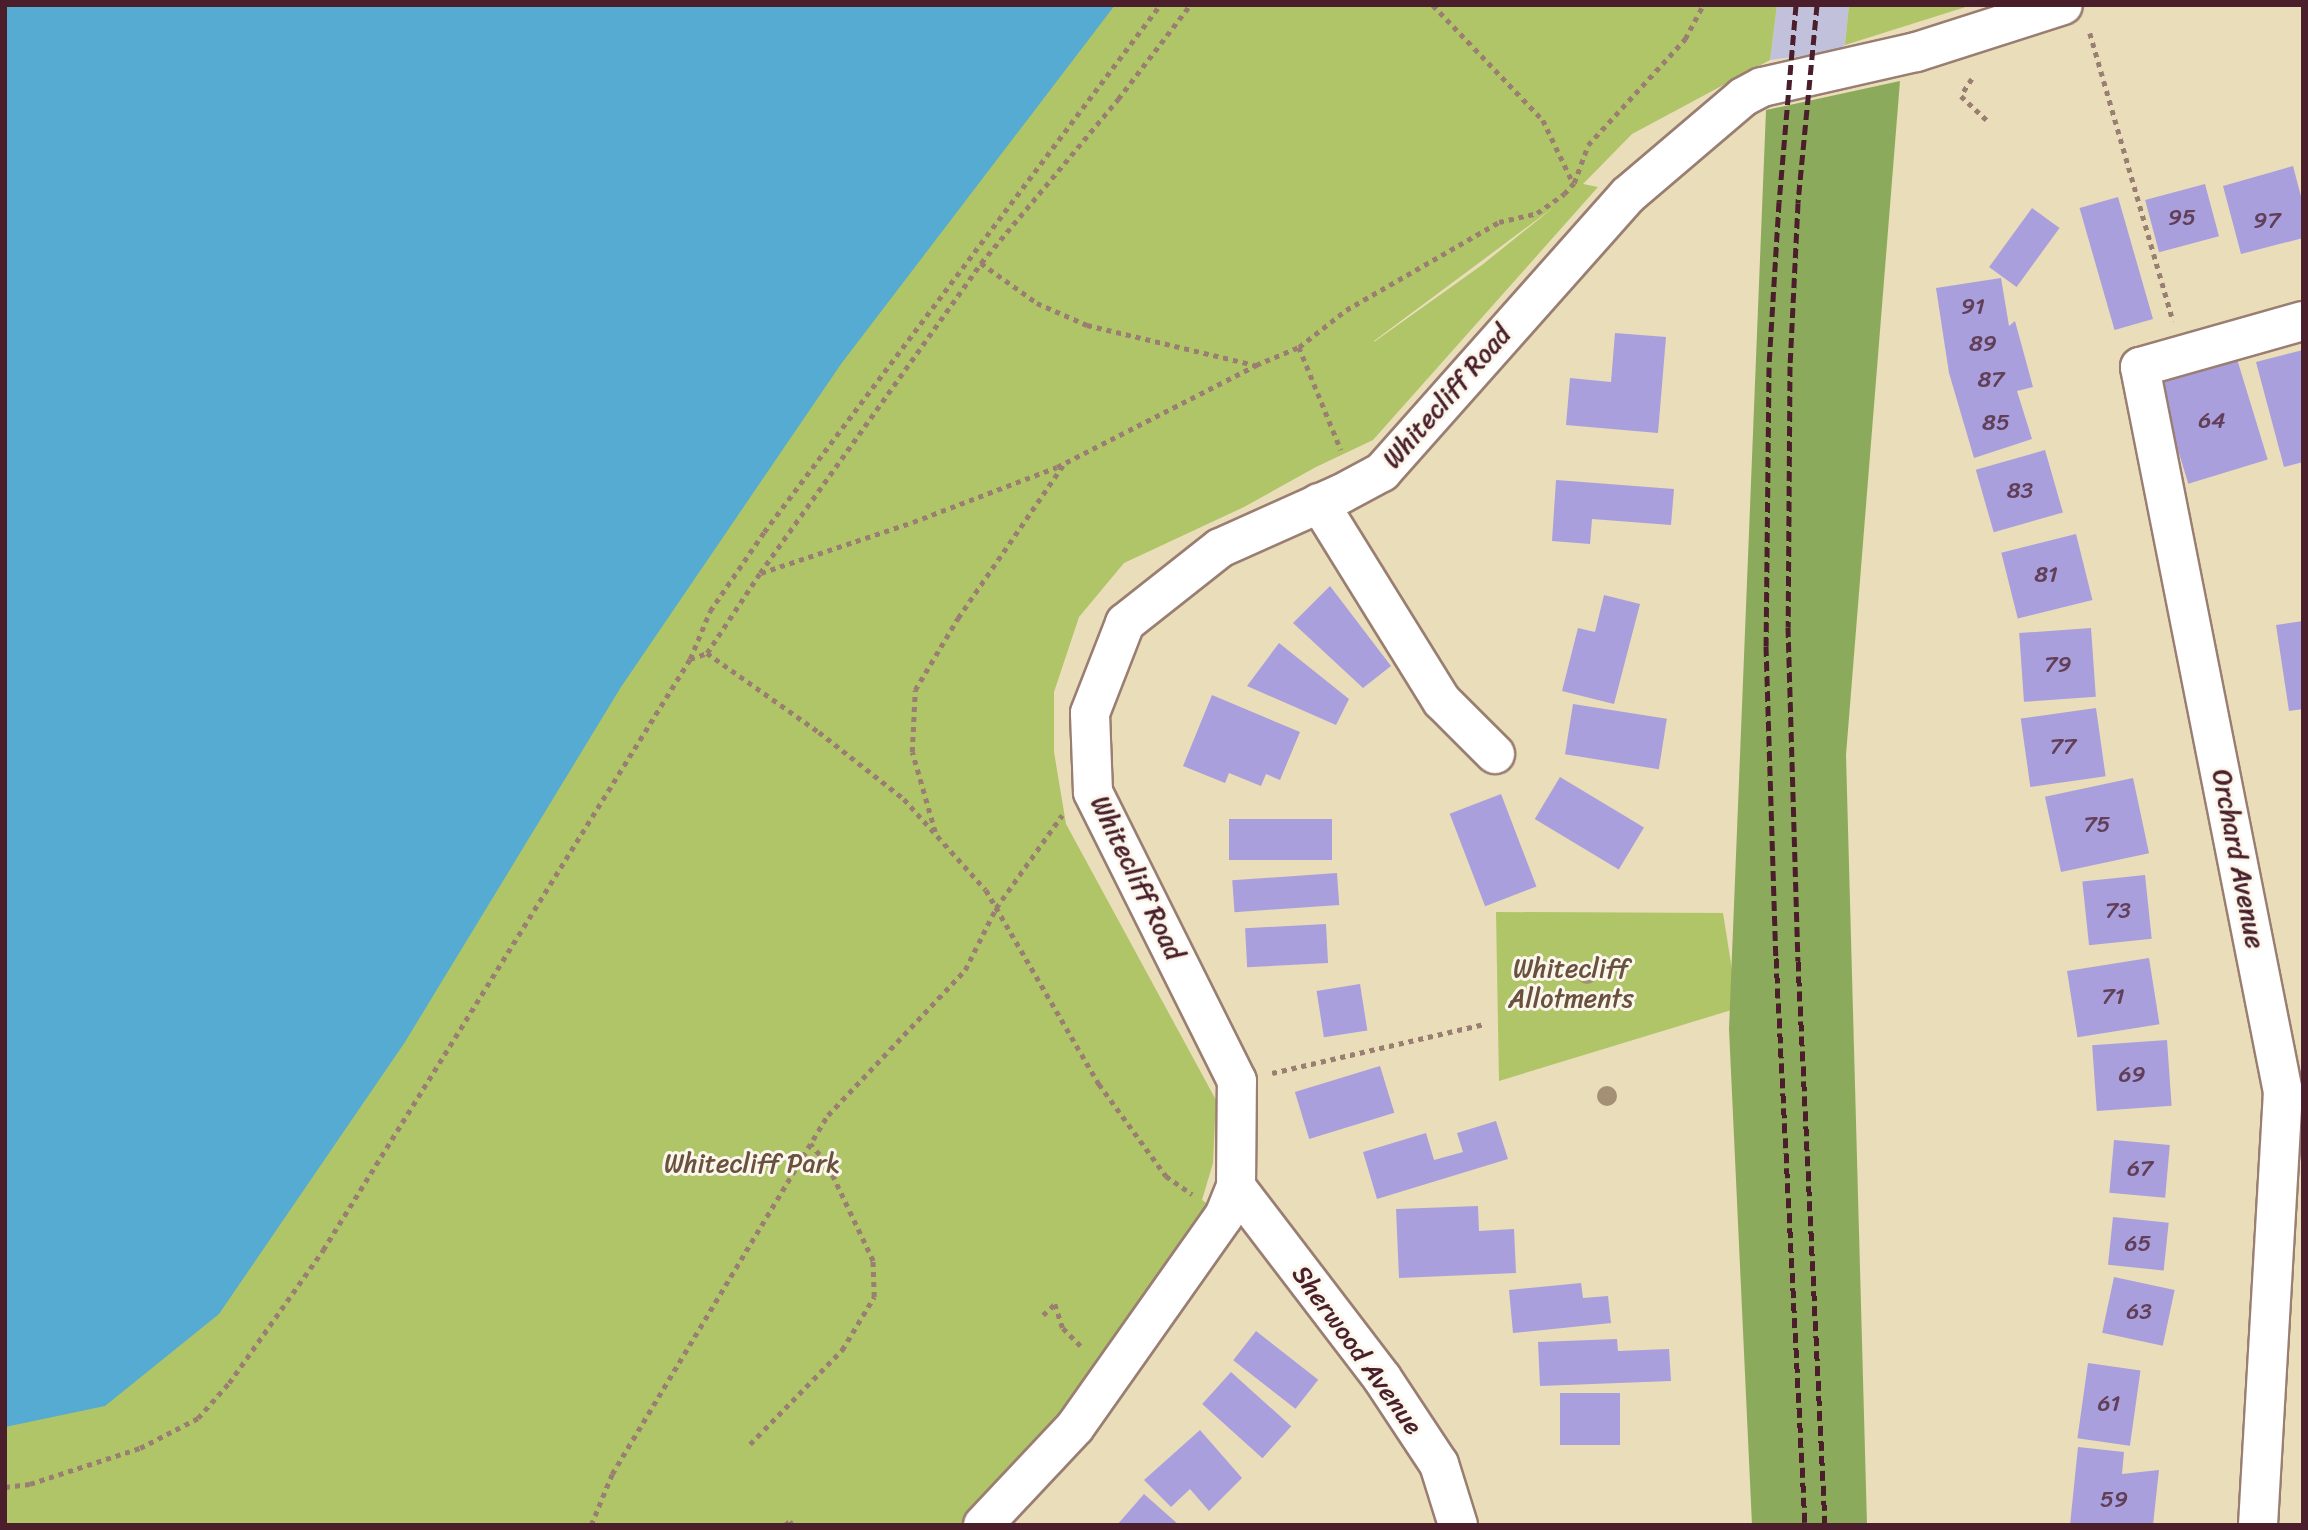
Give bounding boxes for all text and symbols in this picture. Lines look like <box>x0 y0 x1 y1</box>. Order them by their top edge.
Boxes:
house number: 95 <box>2168 204 2196 232</box>
house number: 97 <box>2253 207 2281 235</box>
house number: 91 <box>1961 293 1985 321</box>
street label: Whitecliff Road <box>1377 319 1517 475</box>
house number: 89 <box>1969 330 1997 358</box>
house number: 87 <box>1977 366 2005 394</box>
house number: 64 <box>2198 407 2226 435</box>
house number: 85 <box>1982 409 2010 437</box>
house number: 83 <box>2007 477 2033 505</box>
house number: 81 <box>2034 561 2058 589</box>
house number: 79 <box>2044 651 2072 679</box>
house number: 77 <box>2050 733 2076 761</box>
street label: Orchard Avenue <box>2205 767 2271 951</box>
street label: Whitecliff Road <box>1084 791 1190 965</box>
house number: 75 <box>2083 811 2111 839</box>
house number: 73 <box>2105 897 2131 925</box>
park label: Whitecliff Allotments <box>1508 953 1634 1014</box>
house number: 71 <box>2102 983 2124 1011</box>
house number: 69 <box>2118 1061 2146 1089</box>
park label: Whitecliff Park <box>664 1148 840 1180</box>
house number: 67 <box>2127 1155 2153 1183</box>
house number: 65 <box>2124 1230 2152 1258</box>
street label: Sherwood Avenue <box>1285 1259 1429 1441</box>
house number: 63 <box>2126 1298 2152 1326</box>
house number: 61 <box>2098 1390 2120 1418</box>
house number: 59 <box>2100 1486 2128 1514</box>

